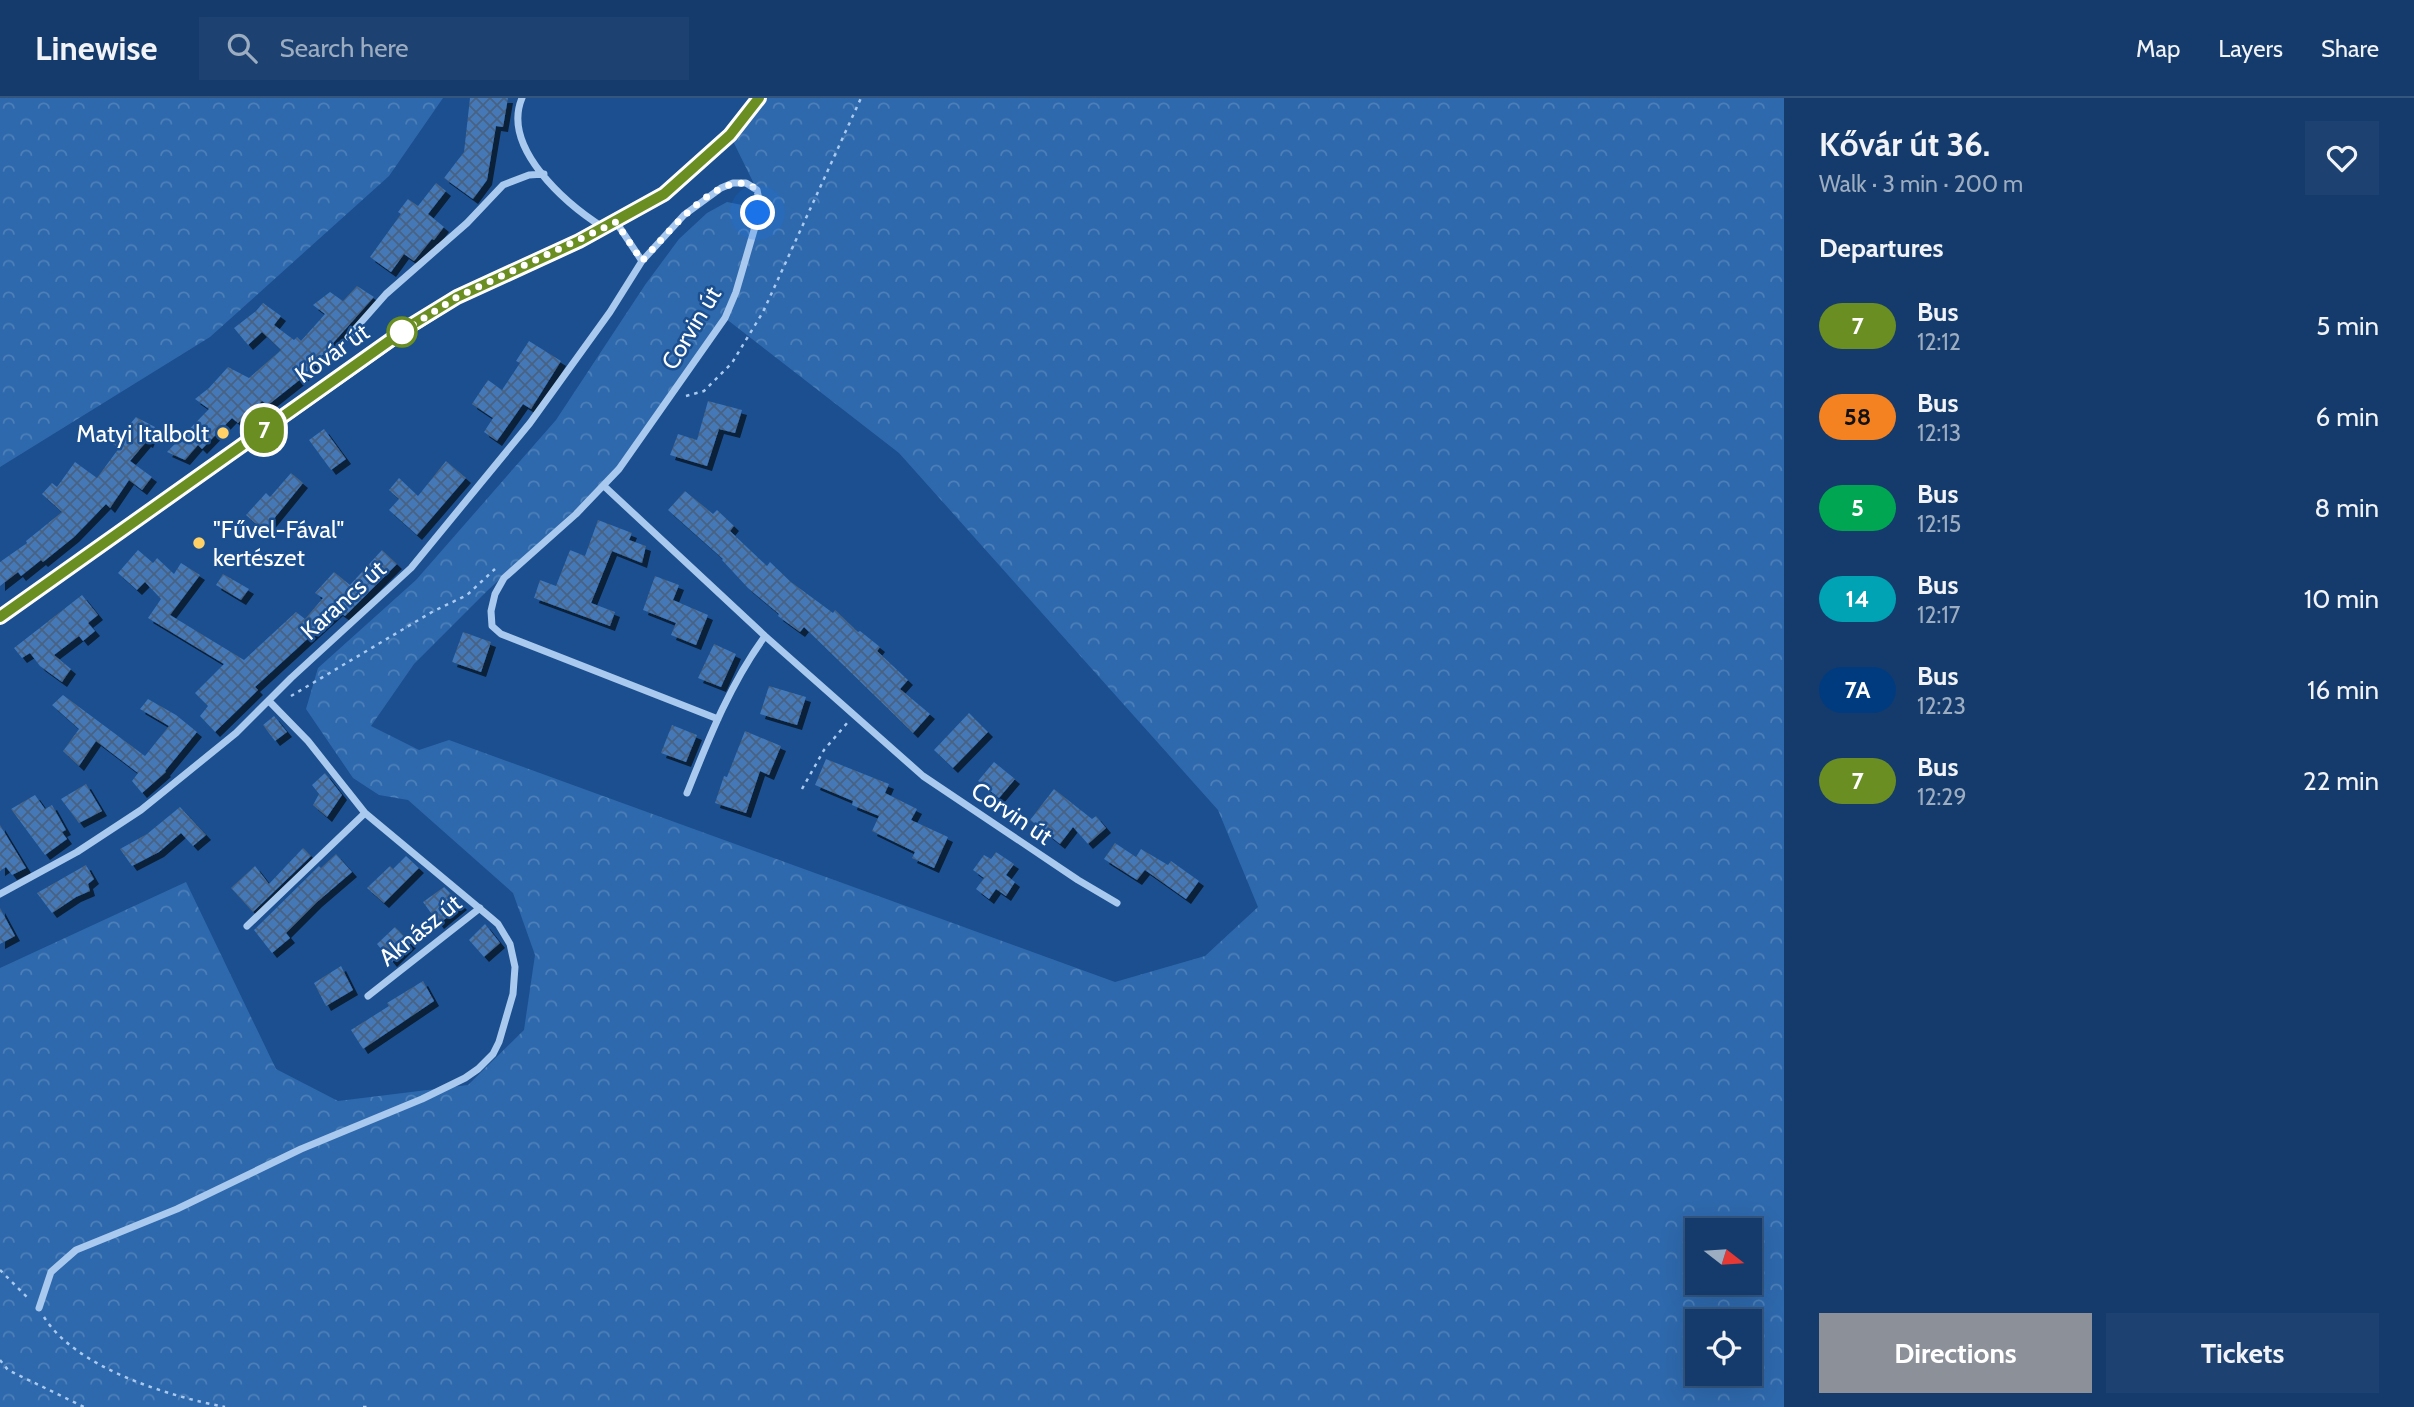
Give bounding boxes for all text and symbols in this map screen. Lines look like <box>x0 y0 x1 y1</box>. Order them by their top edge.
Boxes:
search box <box>199 17 689 80</box>
text: Linewise <box>35 28 157 68</box>
icon: search <box>223 29 261 67</box>
text: Search here <box>279 32 409 64</box>
text: Map <box>2136 34 2180 63</box>
text: Layers <box>2218 34 2283 63</box>
text: Share <box>2321 34 2379 63</box>
button: heart <box>2305 121 2379 195</box>
text: Kővár út 36. <box>1819 124 1990 164</box>
text: Walk · 3 min · 200 m <box>1819 170 2023 198</box>
your location <box>740 195 775 230</box>
text: Departures <box>1819 232 1943 264</box>
street label: Corvin út <box>655 281 727 375</box>
text: Bus <box>1917 296 1958 328</box>
text: 5 min <box>2316 310 2379 342</box>
text: 7 <box>1851 311 1864 340</box>
street label: Kővár út <box>289 317 375 389</box>
unlabelled marker <box>387 317 417 347</box>
text: 12:12 <box>1917 328 1961 356</box>
text: Bus <box>1917 387 1958 419</box>
text: 6 min <box>2316 401 2379 433</box>
text: 58 <box>1844 402 1871 431</box>
line badge: 7 <box>241 407 287 453</box>
text: 7 <box>258 415 270 444</box>
place label: Matyi Italbolt <box>76 419 209 448</box>
text: 12:13 <box>1917 419 1961 447</box>
marker: Matyi Italbolt <box>215 425 231 441</box>
text: Bus <box>1917 478 1958 510</box>
text: 8 min <box>2315 492 2379 524</box>
text: 5 <box>1851 493 1864 522</box>
text: 12:15 <box>1917 510 1961 538</box>
place label: "Fűvel-Fával" kertészet <box>213 515 344 572</box>
marker: "Fűvel-Fával" kertészet <box>191 535 207 551</box>
street label: Karancs út <box>295 554 391 646</box>
text: Bus <box>1917 569 1958 601</box>
text: 10 min <box>2304 583 2379 615</box>
text: 14 <box>1846 584 1869 613</box>
text: 12:17 <box>1917 601 1960 629</box>
text: Bus <box>1917 660 1958 692</box>
text: 16 min <box>2307 674 2379 706</box>
text: 7A <box>1844 675 1871 704</box>
text: 12:23 <box>1917 692 1966 720</box>
text: Bus <box>1917 751 1958 783</box>
text: 22 min <box>2303 765 2379 797</box>
text: 7 <box>1851 766 1864 795</box>
street label: Corvin út <box>966 775 1058 851</box>
text: 12:29 <box>1917 783 1966 811</box>
street label: Aknász út <box>373 888 467 972</box>
north arrow <box>1685 1218 1762 1295</box>
map controls <box>1685 1218 1762 1386</box>
button: locate <box>1685 1309 1762 1386</box>
button: Directions <box>1819 1313 2092 1393</box>
button: Tickets <box>2106 1313 2379 1393</box>

